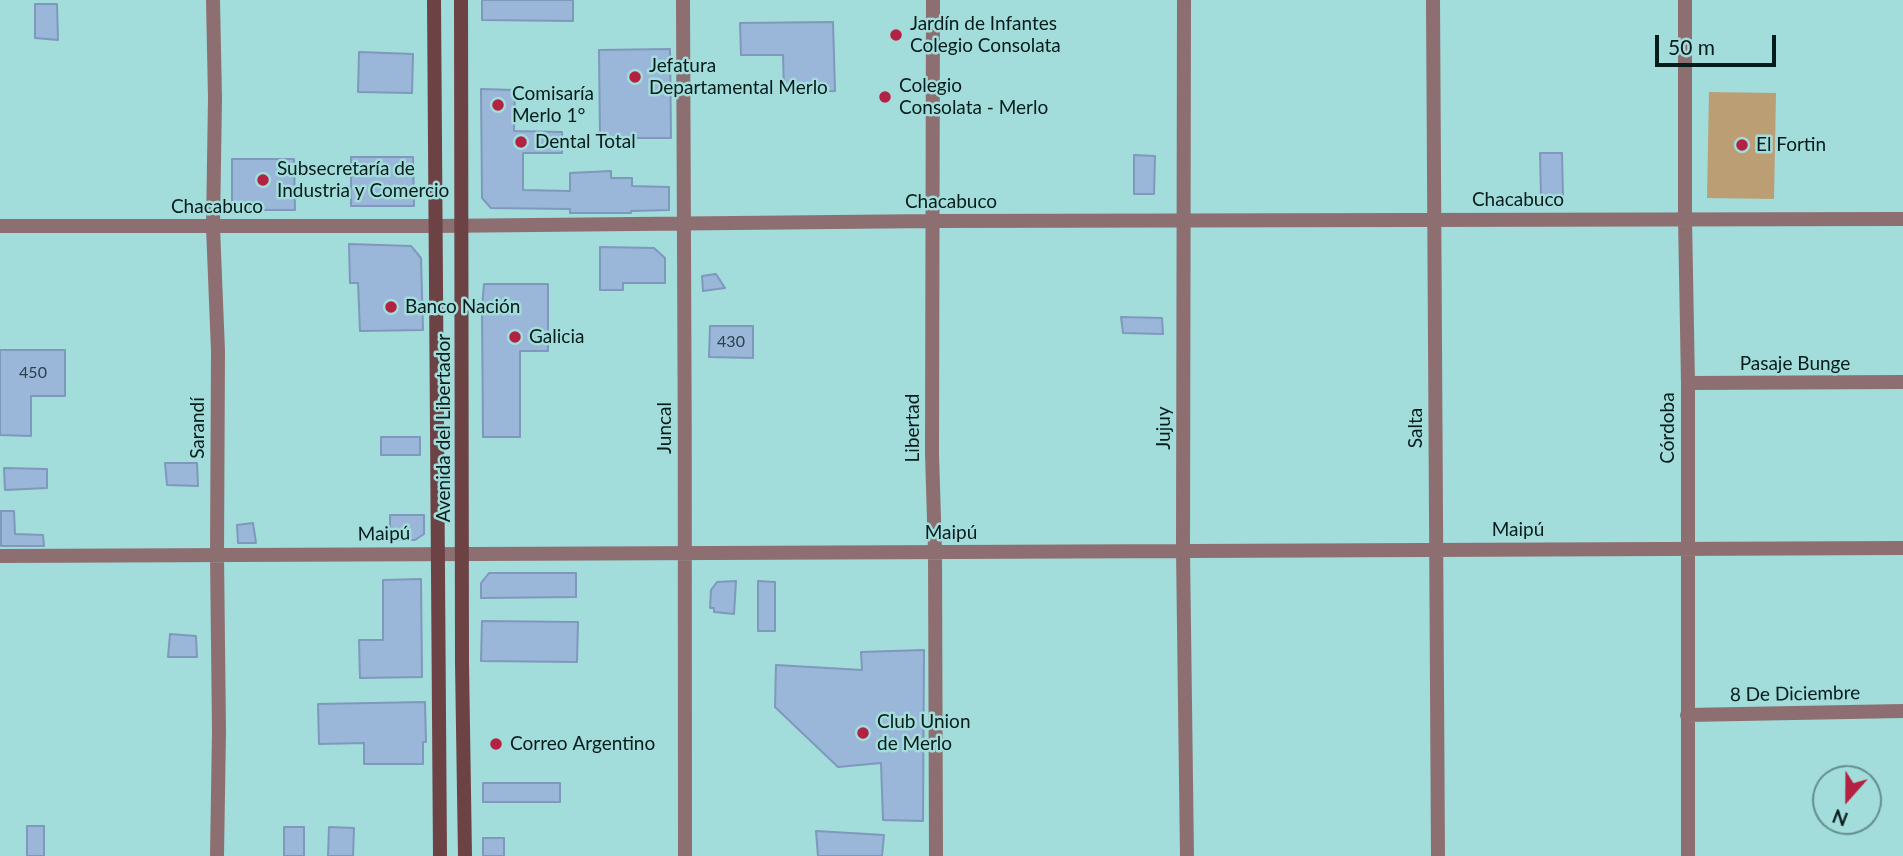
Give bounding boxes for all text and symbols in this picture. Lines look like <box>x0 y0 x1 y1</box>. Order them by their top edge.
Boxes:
place label: Jardín de Infantes Colegio Consolata <box>910 13 1061 57</box>
scale bar <box>1658 21 1779 65</box>
marker: Jardín de Infantes Colegio Consolata <box>888 27 904 43</box>
text: 50 m <box>1668 34 1715 59</box>
place label: Jefatura Departamental Merlo <box>649 55 828 99</box>
marker: Jefatura Departamental Merlo <box>627 69 643 85</box>
place label: Colegio Consolata - Merlo <box>899 75 1048 119</box>
place label: Comisaría Merlo 1° <box>512 83 594 127</box>
marker: Colegio Consolata - Merlo <box>877 89 893 105</box>
marker: Comisaría Merlo 1° <box>490 97 506 113</box>
place label: Dental Total <box>535 131 636 153</box>
marker: Dental Total <box>513 134 529 150</box>
place label: El Fortin <box>1756 134 1826 156</box>
marker: El Fortin <box>1734 137 1750 153</box>
place label: Subsecretaría de Industria y Comercio <box>277 158 449 202</box>
marker: Subsecretaría de Industria y Comercio <box>255 172 271 188</box>
street label: Chacabuco <box>1472 189 1564 211</box>
street label: Chacabuco <box>905 191 997 213</box>
street label: Chacabuco <box>171 196 263 218</box>
place label: Banco Nación <box>405 296 520 318</box>
marker: Banco Nación <box>383 299 399 315</box>
place label: Galicia <box>529 326 584 348</box>
marker: Galicia <box>507 329 523 345</box>
house number: 430 <box>717 332 745 352</box>
street label: Avenida del Libertador <box>433 334 455 522</box>
street label: Pasaje Bunge <box>1740 353 1850 375</box>
house number: 450 <box>19 363 47 383</box>
street label: Córdoba <box>1657 392 1679 464</box>
street label: Libertad <box>902 394 924 462</box>
street label: Sarandí <box>187 397 209 459</box>
street label: Juncal <box>654 402 676 454</box>
street label: Jujuy <box>1153 406 1175 450</box>
street label: Salta <box>1405 408 1427 448</box>
street label: Maipú <box>1492 519 1544 541</box>
street label: Maipú <box>358 522 410 546</box>
street label: Maipú <box>925 522 977 544</box>
street label: 8 De Diciembre <box>1730 681 1860 707</box>
place label: Club Union de Merlo <box>877 711 970 755</box>
marker: Club Union de Merlo <box>855 725 871 741</box>
place label: Correo Argentino <box>510 733 655 755</box>
marker: Correo Argentino <box>488 736 504 752</box>
north arrow <box>1812 765 1882 835</box>
text: N <box>1829 805 1851 832</box>

